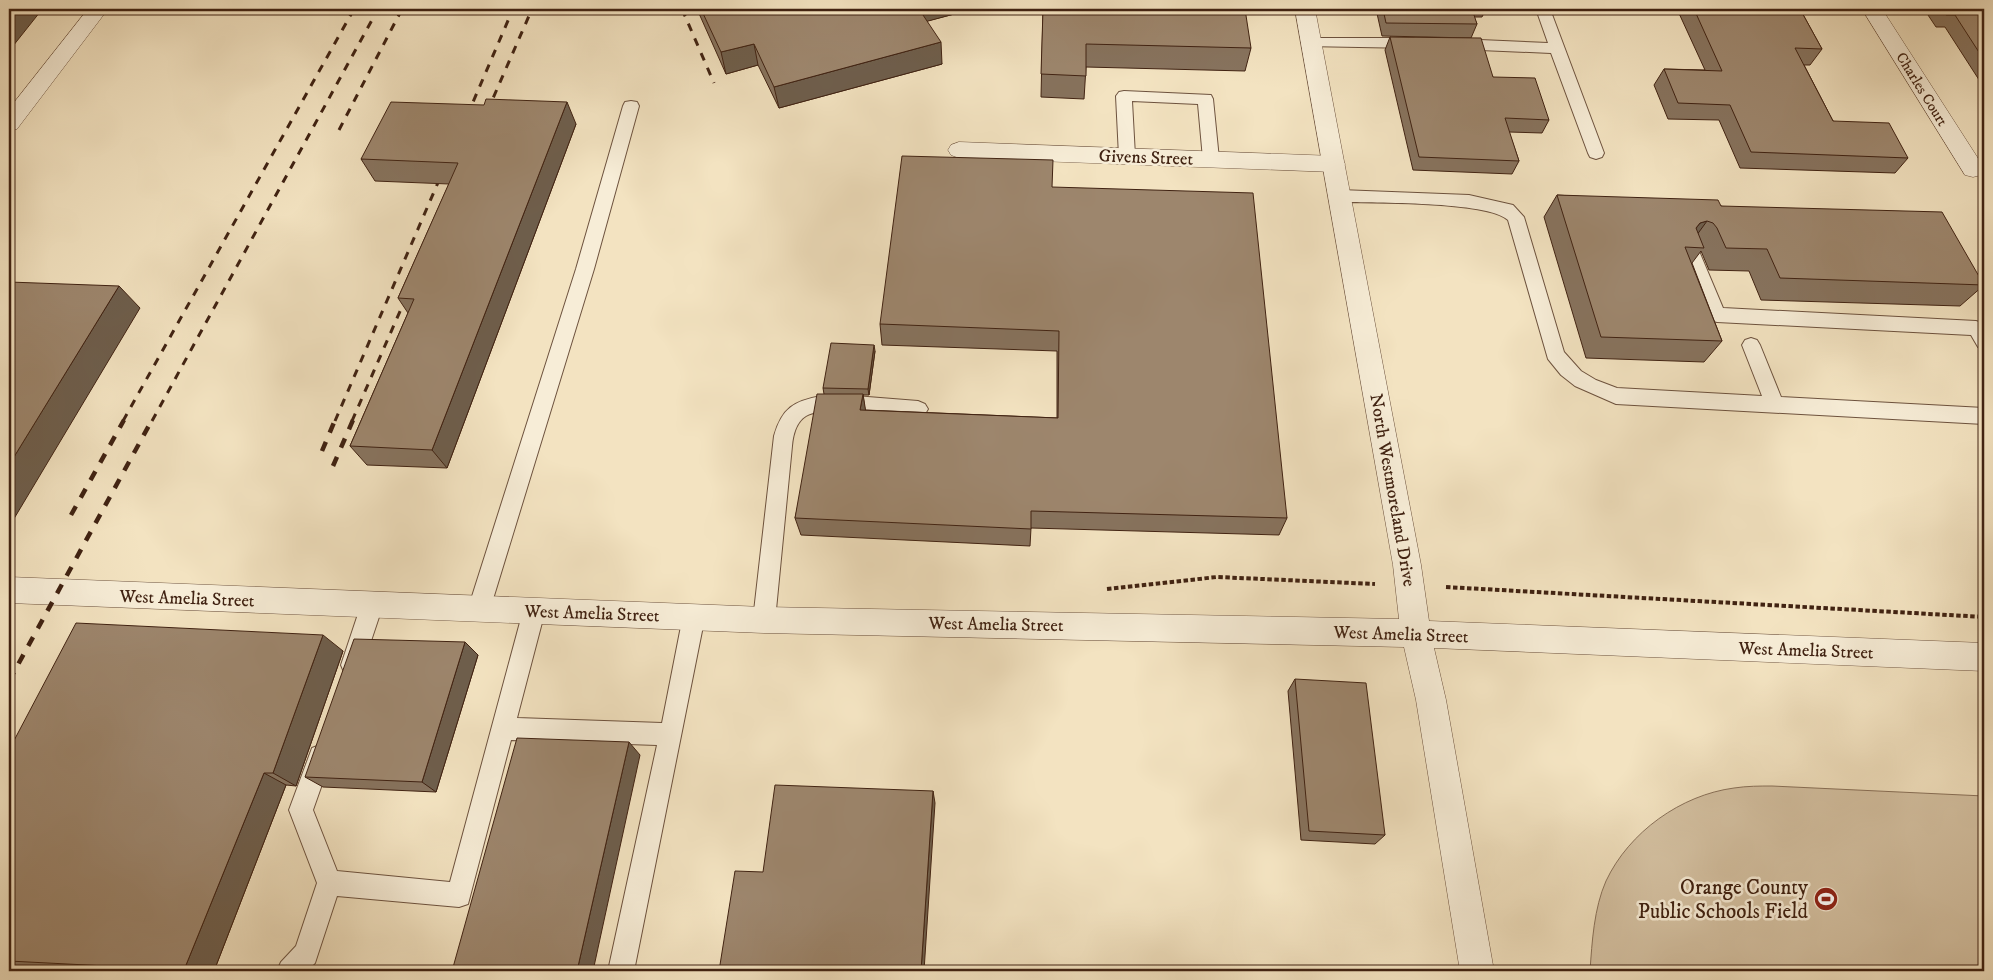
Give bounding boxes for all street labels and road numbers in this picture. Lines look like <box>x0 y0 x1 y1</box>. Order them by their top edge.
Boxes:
street label: Charles Court <box>1891 49 1952 130</box>
street label: Givens Street <box>1098 145 1194 171</box>
street label: North Westmoreland Drive <box>1364 392 1420 588</box>
street label: West Amelia Street <box>118 586 255 612</box>
street label: West Amelia Street <box>523 601 660 627</box>
street label: West Amelia Street <box>927 613 1064 637</box>
street label: West Amelia Street <box>1332 622 1469 648</box>
street label: West Amelia Street <box>1737 638 1874 664</box>

